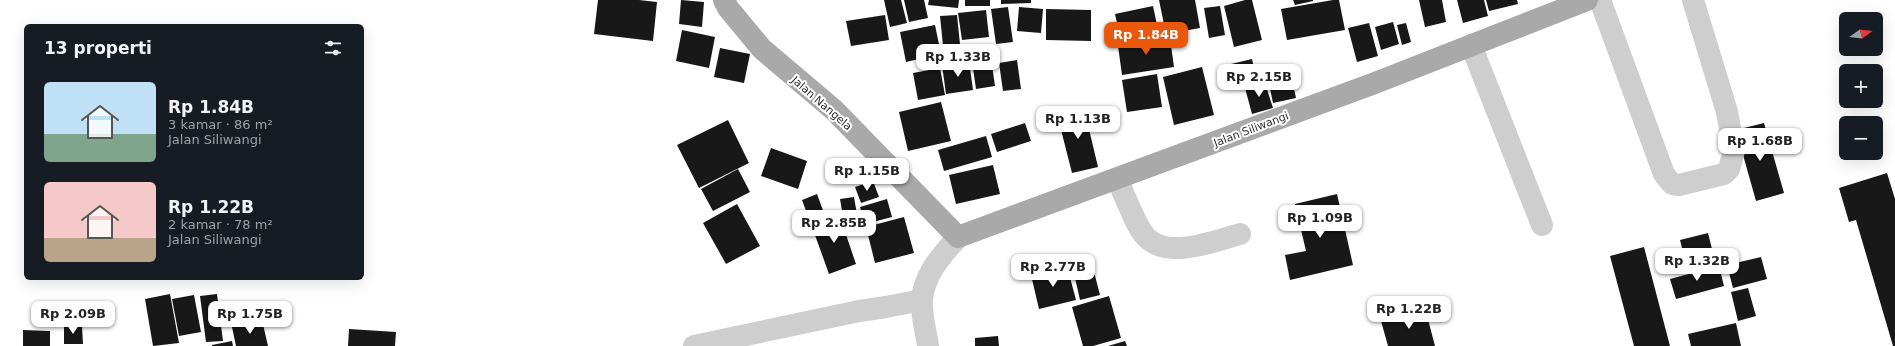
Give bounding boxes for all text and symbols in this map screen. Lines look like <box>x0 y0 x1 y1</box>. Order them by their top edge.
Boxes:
north arrow <box>1839 12 1883 56</box>
map controls <box>1839 12 1883 160</box>
pin: Rp 1.84B <box>1105 22 1187 56</box>
text: Rp 1.84B <box>1113 27 1179 42</box>
icon: filters <box>322 37 344 59</box>
text: 13 properti <box>44 38 152 58</box>
pin: Rp 1.33B <box>917 44 999 78</box>
text: Rp 1.33B <box>925 49 991 64</box>
pin: Rp 2.15B <box>1218 64 1300 98</box>
button: + <box>1839 64 1883 108</box>
text: Rp 2.15B <box>1226 69 1292 84</box>
street label: Jalan Nangela <box>788 73 855 133</box>
text: Rp 1.84B <box>168 97 254 117</box>
icon: home <box>76 98 124 146</box>
pin: Rp 1.13B <box>1037 106 1119 140</box>
street label: Jalan Siliwangi <box>1211 109 1290 150</box>
text: Rp 1.13B <box>1045 111 1111 126</box>
button: − <box>1839 116 1883 160</box>
text: 3 kamar · 86 m² <box>168 117 273 132</box>
pin: Rp 1.68B <box>1719 128 1801 162</box>
text: Jalan Siliwangi <box>168 132 262 147</box>
text: Rp 1.68B <box>1727 133 1793 148</box>
pin: Rp 1.15B <box>826 158 908 192</box>
text: Rp 1.15B <box>834 163 900 178</box>
text: Rp 1.22B <box>168 197 254 217</box>
icon: home <box>76 198 124 246</box>
pin: Rp 1.09B <box>1279 205 1361 239</box>
pin: Rp 2.85B <box>793 210 875 244</box>
text: Rp 1.09B <box>1287 210 1353 225</box>
text: Rp 2.85B <box>801 215 867 230</box>
text: 2 kamar · 78 m² <box>168 217 273 232</box>
text: Jalan Siliwangi <box>168 232 262 247</box>
pin: Rp 1.32B <box>1656 248 1738 282</box>
text: Rp 1.32B <box>1664 253 1730 268</box>
pin: Rp 2.77B <box>1012 254 1094 288</box>
text: Rp 2.77B <box>1020 259 1086 274</box>
pin: Rp 1.22B <box>1368 296 1450 330</box>
pin: Rp 2.09B <box>32 301 114 335</box>
pin: Rp 1.75B <box>209 301 291 335</box>
text: Rp 1.22B <box>1376 301 1442 316</box>
text: Rp 2.09B <box>40 306 106 321</box>
text: Rp 1.75B <box>217 306 283 321</box>

